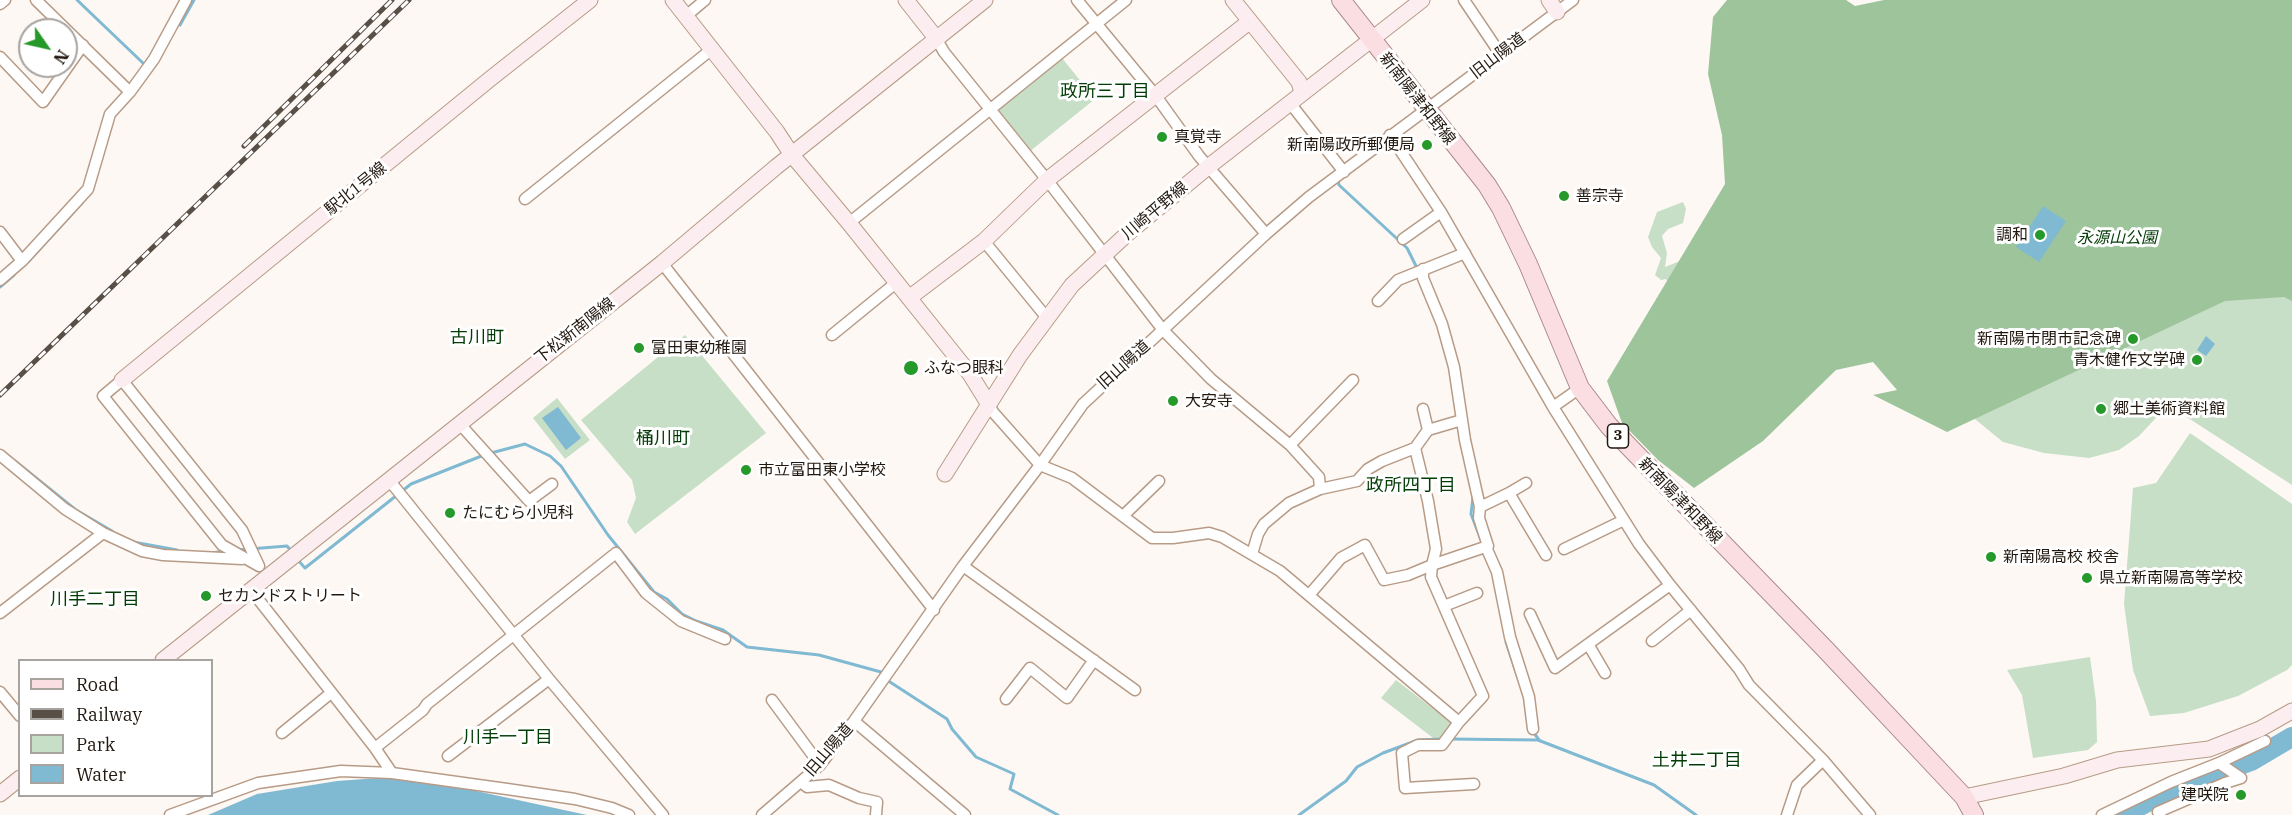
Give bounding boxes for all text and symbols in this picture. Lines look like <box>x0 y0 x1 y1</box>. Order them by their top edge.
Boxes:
north arrow <box>18 18 78 78</box>
street label: 旧山陽道 <box>1467 29 1529 83</box>
text: N <box>49 46 73 68</box>
street label: 新南陽津和野線 <box>1375 49 1459 149</box>
district label: 政所三丁目 <box>1060 81 1150 103</box>
place label: 真覚寺 <box>1174 127 1222 147</box>
marker: 真覚寺 <box>1155 130 1169 144</box>
place label: 新南陽政所郵便局 <box>1287 135 1415 155</box>
marker: 新南陽政所郵便局 <box>1420 138 1434 152</box>
street label: 駅北1号線 <box>321 158 391 220</box>
street label: 川崎平野線 <box>1118 178 1192 244</box>
place label: 善宗寺 <box>1576 186 1624 206</box>
marker: 善宗寺 <box>1557 189 1571 203</box>
place label: 調和 <box>1996 225 2028 245</box>
marker: 調和 <box>2033 228 2047 242</box>
park label: 永源山公園 <box>2077 228 2157 248</box>
street label: 下松新南陽線 <box>531 294 619 368</box>
district label: 古川町 <box>450 327 504 349</box>
place label: 新南陽市閉市記念碑 <box>1977 329 2121 349</box>
marker: 新南陽市閉市記念碑 <box>2126 332 2140 346</box>
street label: 旧山陽道 <box>1094 336 1154 394</box>
place label: 富田東幼稚園 <box>651 338 747 358</box>
marker: 富田東幼稚園 <box>632 341 646 355</box>
place label: 青木健作文学碑 <box>2073 350 2185 370</box>
marker: 青木健作文学碑 <box>2190 353 2204 367</box>
place label: ふなつ眼科 <box>924 358 1004 378</box>
marker: ふなつ眼科 <box>902 359 920 377</box>
place label: 大安寺 <box>1185 391 1233 411</box>
marker: 大安寺 <box>1166 394 1180 408</box>
place label: 郷土美術資料館 <box>2113 399 2225 419</box>
marker: 郷土美術資料館 <box>2094 402 2108 416</box>
road number: 3 <box>1608 424 1628 448</box>
district label: 桶川町 <box>636 428 690 450</box>
street label: 新南陽津和野線 <box>1634 454 1726 548</box>
place label: 市立富田東小学校 <box>758 460 886 480</box>
marker: 市立富田東小学校 <box>739 463 753 477</box>
district label: 政所四丁目 <box>1366 475 1456 497</box>
place label: たにむら小児科 <box>462 503 574 523</box>
marker: たにむら小児科 <box>443 506 457 520</box>
place label: 新南陽高校 校舎 <box>2003 547 2119 567</box>
marker: 新南陽高校 校舎 <box>1984 550 1998 564</box>
place label: 県立新南陽高等学校 <box>2099 568 2243 588</box>
marker: 県立新南陽高等学校 <box>2080 571 2094 585</box>
place label: セカンドストリート <box>218 586 362 606</box>
district label: 川手二丁目 <box>50 589 140 611</box>
marker: セカンドストリート <box>199 589 213 603</box>
legend <box>18 659 213 797</box>
text: Road <box>76 673 119 696</box>
text: Railway <box>76 703 142 726</box>
street label: 旧山陽道 <box>801 720 857 780</box>
district label: 川手一丁目 <box>463 727 553 749</box>
text: Park <box>76 733 115 756</box>
district label: 土井二丁目 <box>1652 750 1742 772</box>
text: Water <box>76 763 126 786</box>
place label: 建咲院 <box>2181 785 2229 805</box>
marker: 建咲院 <box>2234 788 2248 802</box>

